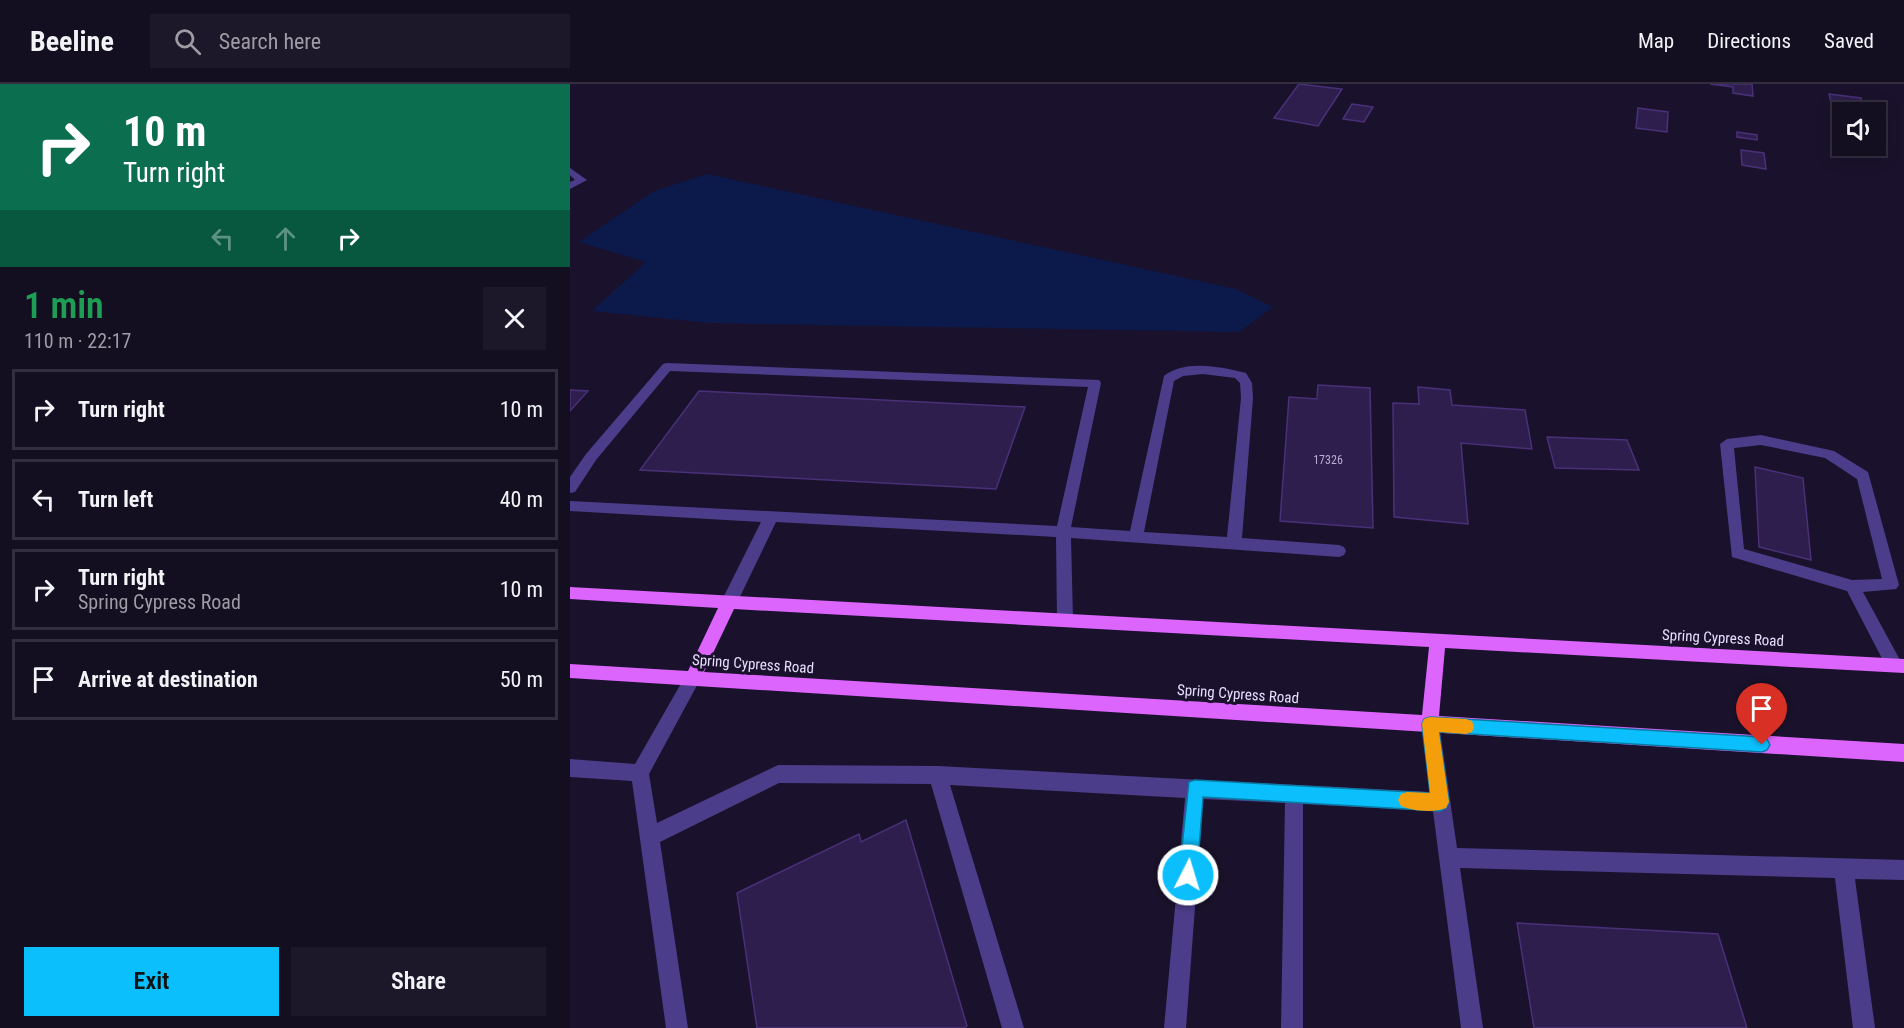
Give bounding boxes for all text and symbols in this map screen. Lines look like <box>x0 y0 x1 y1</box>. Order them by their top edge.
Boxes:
search box <box>150 14 570 68</box>
text: Beeline <box>30 25 114 58</box>
icon: search <box>171 25 204 58</box>
text: Search here <box>219 29 321 54</box>
text: Map <box>1638 29 1674 53</box>
text: Directions <box>1707 29 1791 53</box>
text: Saved <box>1824 29 1874 53</box>
map controls <box>1832 102 1886 156</box>
button: sound <box>1832 102 1886 156</box>
text: 10 m <box>123 107 206 156</box>
icon: right <box>24 108 102 186</box>
text: Turn right <box>123 157 225 189</box>
icon: left <box>206 222 239 255</box>
icon: ahead <box>269 222 302 255</box>
icon: right <box>332 222 365 255</box>
text: 1 min <box>24 285 104 327</box>
button: close <box>483 287 546 350</box>
text: 110 m · 22:17 <box>24 329 131 353</box>
icon: right <box>27 393 60 426</box>
text: Turn right <box>78 397 165 422</box>
text: 10 m <box>500 397 543 422</box>
house number: 17326 <box>1313 453 1343 467</box>
icon: left <box>27 483 60 516</box>
text: Turn left <box>78 487 153 512</box>
text: 40 m <box>500 487 543 512</box>
text: Turn right <box>78 565 165 590</box>
icon: right <box>27 573 60 606</box>
text: 10 m <box>500 577 543 602</box>
text: Spring Cypress Road <box>78 590 241 614</box>
street label: Spring Cypress Road <box>1662 626 1784 650</box>
street label: Spring Cypress Road <box>691 651 815 677</box>
icon: arrive <box>27 663 60 696</box>
text: Arrive at destination <box>78 667 258 692</box>
text: 50 m <box>500 667 543 692</box>
street label: Spring Cypress Road <box>1176 681 1300 707</box>
pin <box>1736 683 1787 745</box>
icon: arrive <box>1745 692 1778 725</box>
position arrow <box>1156 843 1220 907</box>
button: Exit <box>24 947 279 1016</box>
button: Share <box>291 947 546 1016</box>

